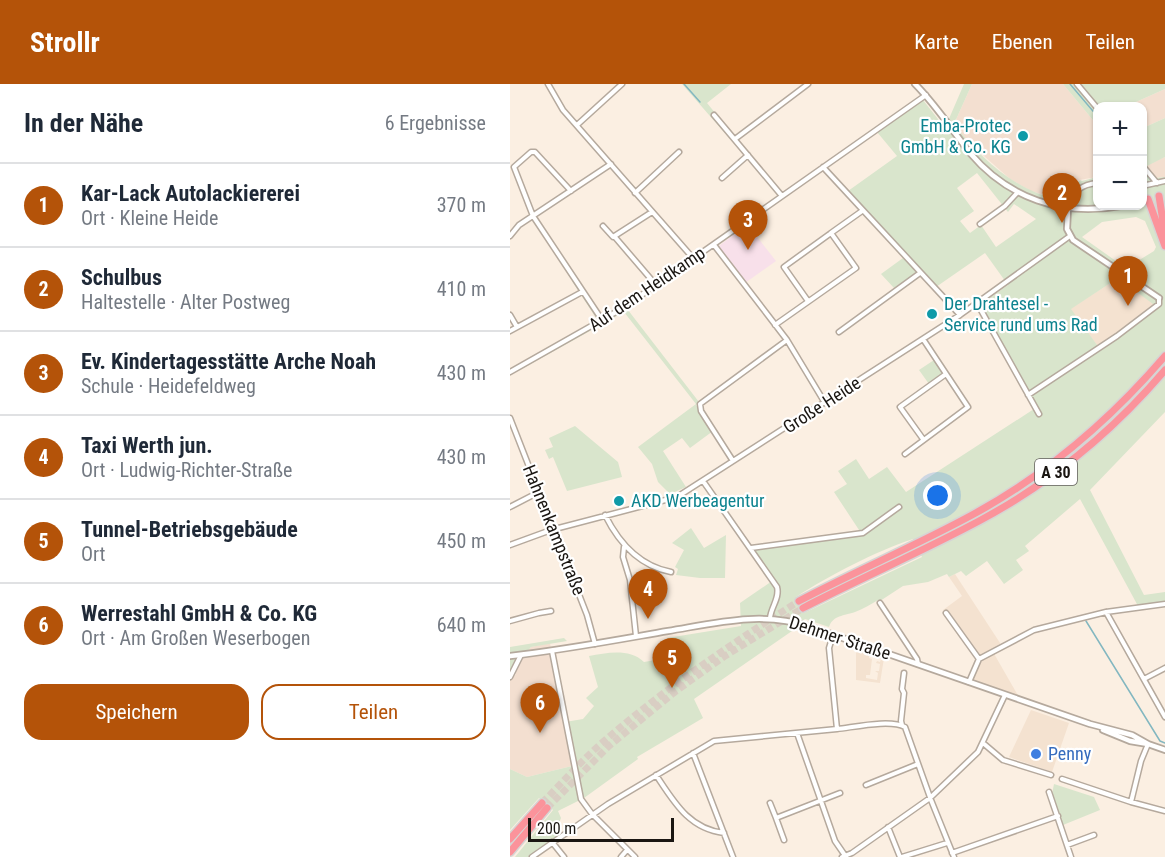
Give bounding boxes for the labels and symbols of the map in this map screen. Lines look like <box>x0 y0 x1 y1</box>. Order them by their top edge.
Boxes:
place label: Emba-Protec GmbH & Co. KG <box>900 115 1011 157</box>
marker: Emba-Protec GmbH & Co. KG <box>1016 129 1030 143</box>
pin: 2 <box>1042 174 1082 223</box>
pin: 3 <box>728 200 768 250</box>
street label: Auf dem Heidkamp <box>585 242 709 335</box>
pin: 1 <box>1108 256 1148 306</box>
place label: Der Drahtesel - Service rund ums Rad <box>944 293 1098 335</box>
marker: Der Drahtesel - Service rund ums Rad <box>925 307 939 321</box>
street label: Große Heide <box>779 372 864 437</box>
road number: A 30 <box>1035 459 1077 485</box>
street label: Hahnenkampstraße <box>519 462 590 598</box>
your location <box>923 481 952 510</box>
place label: AKD Werbeagentur <box>631 490 765 511</box>
marker: AKD Werbeagentur <box>612 494 626 508</box>
pin: 4 <box>628 570 668 619</box>
street label: Dehmer Straße <box>787 611 893 664</box>
pin: 5 <box>652 638 692 688</box>
pin: 6 <box>520 684 560 733</box>
place label: Penny <box>1048 743 1092 764</box>
marker: Penny <box>1029 747 1043 761</box>
scale bar <box>528 815 674 842</box>

